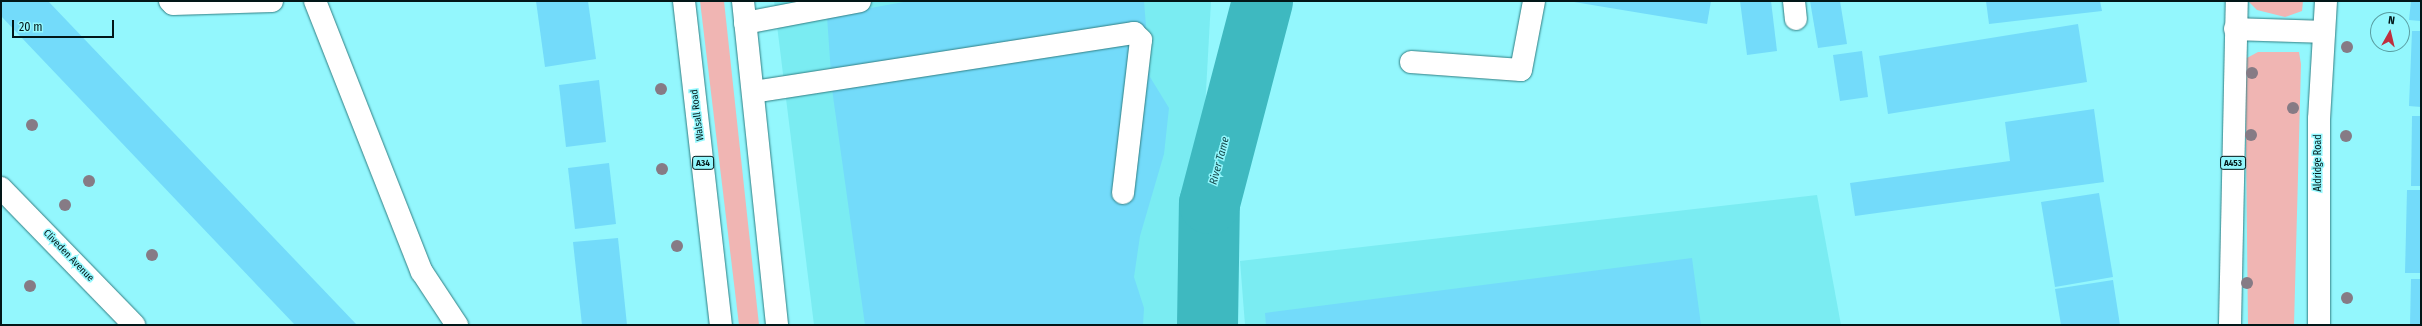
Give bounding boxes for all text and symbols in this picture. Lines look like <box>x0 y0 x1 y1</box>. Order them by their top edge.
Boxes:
scale bar <box>14 12 116 38</box>
north arrow <box>2370 12 2410 52</box>
text: N <box>2387 14 2396 28</box>
text: 20 m <box>19 20 43 34</box>
street label: Walsall Road <box>689 88 707 142</box>
street label: Aldridge Road <box>2313 134 2325 192</box>
water label: River Tame <box>1207 136 1233 186</box>
road number: A34 <box>692 156 714 170</box>
road number: A453 <box>2220 156 2246 170</box>
street label: Cliveden Avenue <box>40 228 96 284</box>

